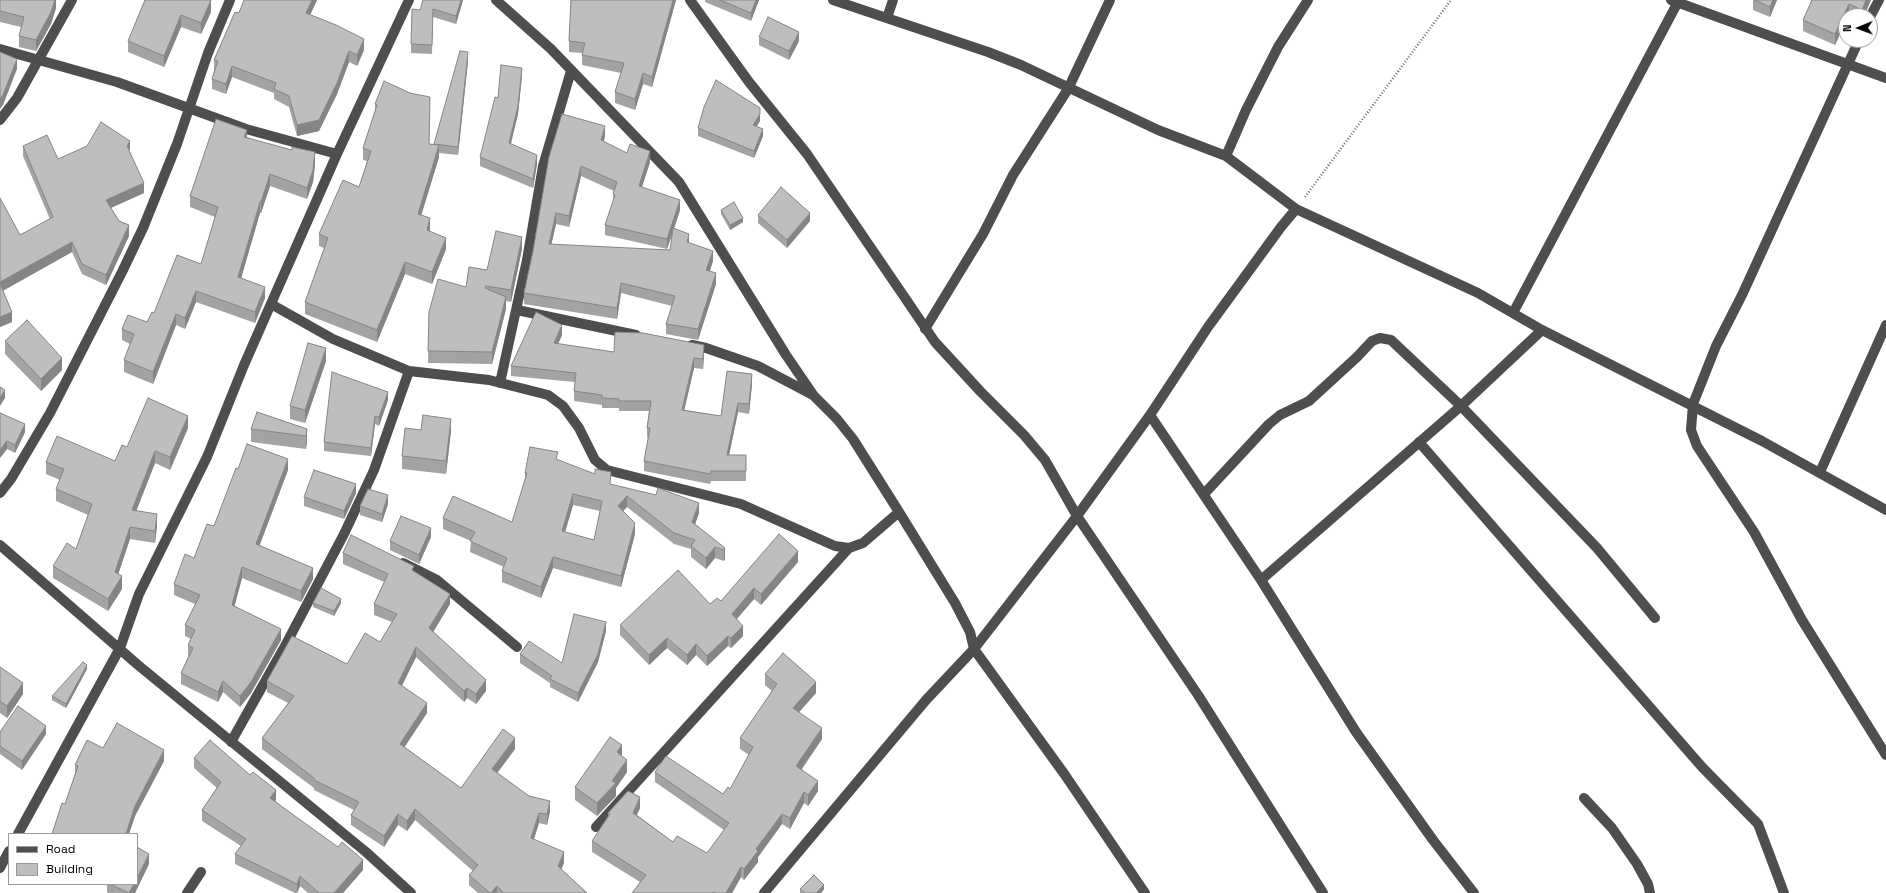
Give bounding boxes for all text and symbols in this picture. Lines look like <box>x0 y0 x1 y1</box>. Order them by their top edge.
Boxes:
north arrow <box>1838 8 1878 48</box>
text: N <box>1840 24 1854 32</box>
legend <box>8 833 138 885</box>
text: Road <box>46 841 75 857</box>
text: Building <box>46 861 93 877</box>

